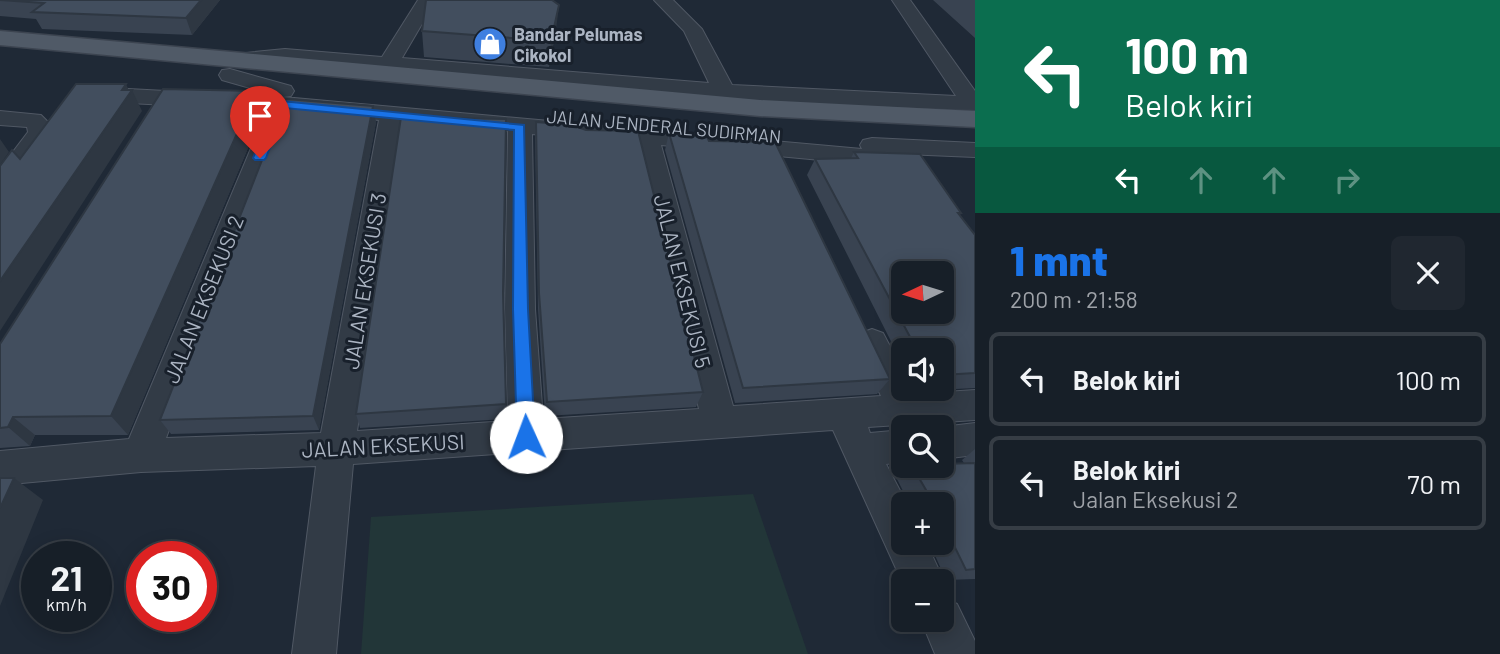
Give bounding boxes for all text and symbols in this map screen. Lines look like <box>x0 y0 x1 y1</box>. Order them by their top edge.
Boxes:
place label: Bandar Pelumas Cikokol <box>514 23 642 66</box>
shop icon: Bandar Pelumas Cikokol <box>471 25 509 63</box>
text: 100 m <box>1125 25 1249 84</box>
icon: left <box>1010 28 1101 119</box>
text: Belok kiri <box>1125 85 1253 123</box>
pin <box>230 86 290 158</box>
icon: arrive <box>241 97 279 135</box>
street label: JALAN JENDERAL SUDIRMAN <box>546 105 782 147</box>
icon: left <box>1109 161 1147 199</box>
icon: ahead <box>1182 161 1220 199</box>
icon: ahead <box>1255 161 1293 199</box>
icon: right <box>1328 161 1366 199</box>
street label: JALAN EKSEKUSI 3 <box>338 191 390 371</box>
street label: JALAN EKSEKUSI 5 <box>649 192 717 370</box>
street label: JALAN EKSEKUSI 2 <box>158 212 248 386</box>
text: 1 mnt <box>1010 234 1108 284</box>
button: close <box>1391 236 1465 310</box>
north arrow <box>891 261 954 324</box>
map controls <box>891 261 954 632</box>
text: 200 m · 21:58 <box>1010 285 1138 313</box>
button: sound <box>891 338 954 401</box>
icon: left <box>1014 360 1052 398</box>
text: Belok kiri <box>1073 364 1180 395</box>
text: 100 m <box>1396 364 1461 395</box>
position arrow <box>489 400 563 474</box>
button: search <box>891 415 954 478</box>
street label: JALAN EKSEKUSI <box>301 428 465 462</box>
text: Belok kiri <box>1073 454 1180 485</box>
icon: left <box>1014 464 1052 502</box>
text: 70 m <box>1407 468 1461 499</box>
text: Jalan Eksekusi 2 <box>1073 485 1238 513</box>
button: + <box>891 492 954 555</box>
speed limit sign: 30 <box>126 541 217 632</box>
text: 21 <box>51 556 82 598</box>
button: − <box>891 569 954 632</box>
text: km/h <box>46 593 87 615</box>

